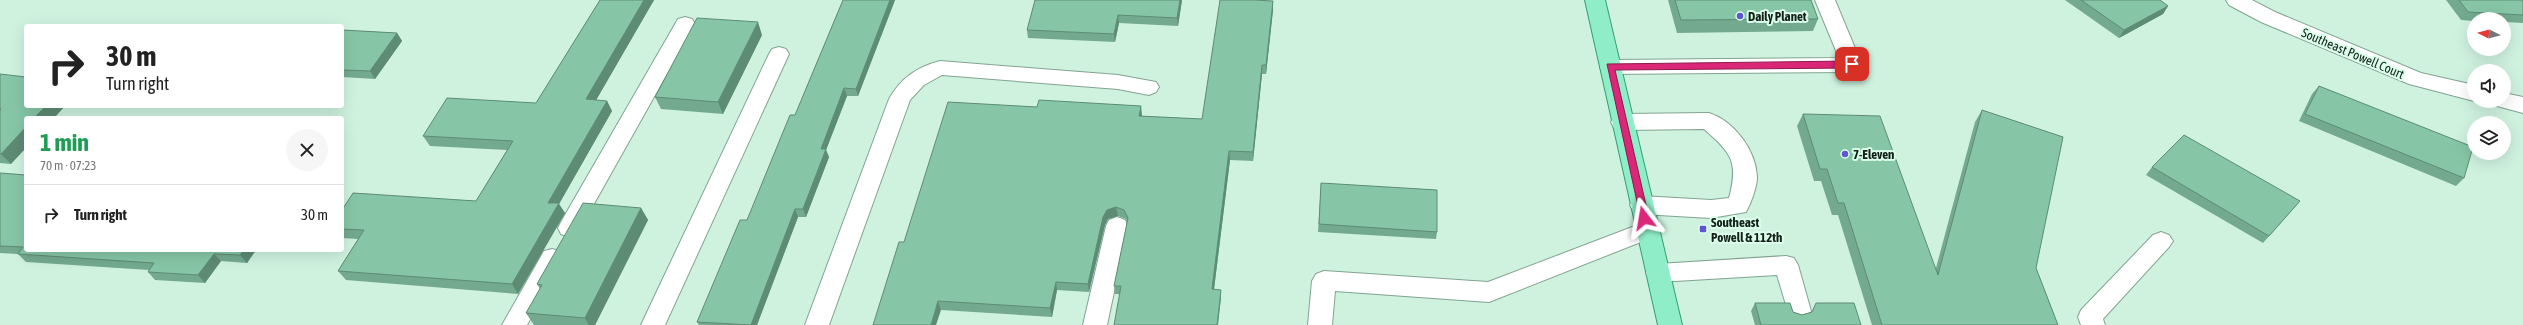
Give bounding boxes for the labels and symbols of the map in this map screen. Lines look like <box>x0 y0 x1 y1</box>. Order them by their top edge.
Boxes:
place label: Daily Planet <box>1748 9 1807 24</box>
marker: Daily Planet <box>1735 11 1745 21</box>
north arrow <box>2467 12 2511 56</box>
street label: Southeast Powell Court <box>2299 25 2407 82</box>
pin <box>1835 47 1869 81</box>
place label: 7-Eleven <box>1853 147 1894 162</box>
marker: 7-Eleven <box>1840 149 1850 159</box>
position arrow <box>1623 197 1665 239</box>
place label: Southeast Powell & 112th <box>1711 215 1782 245</box>
marker: Southeast Powell & 112th <box>1698 224 1708 234</box>

